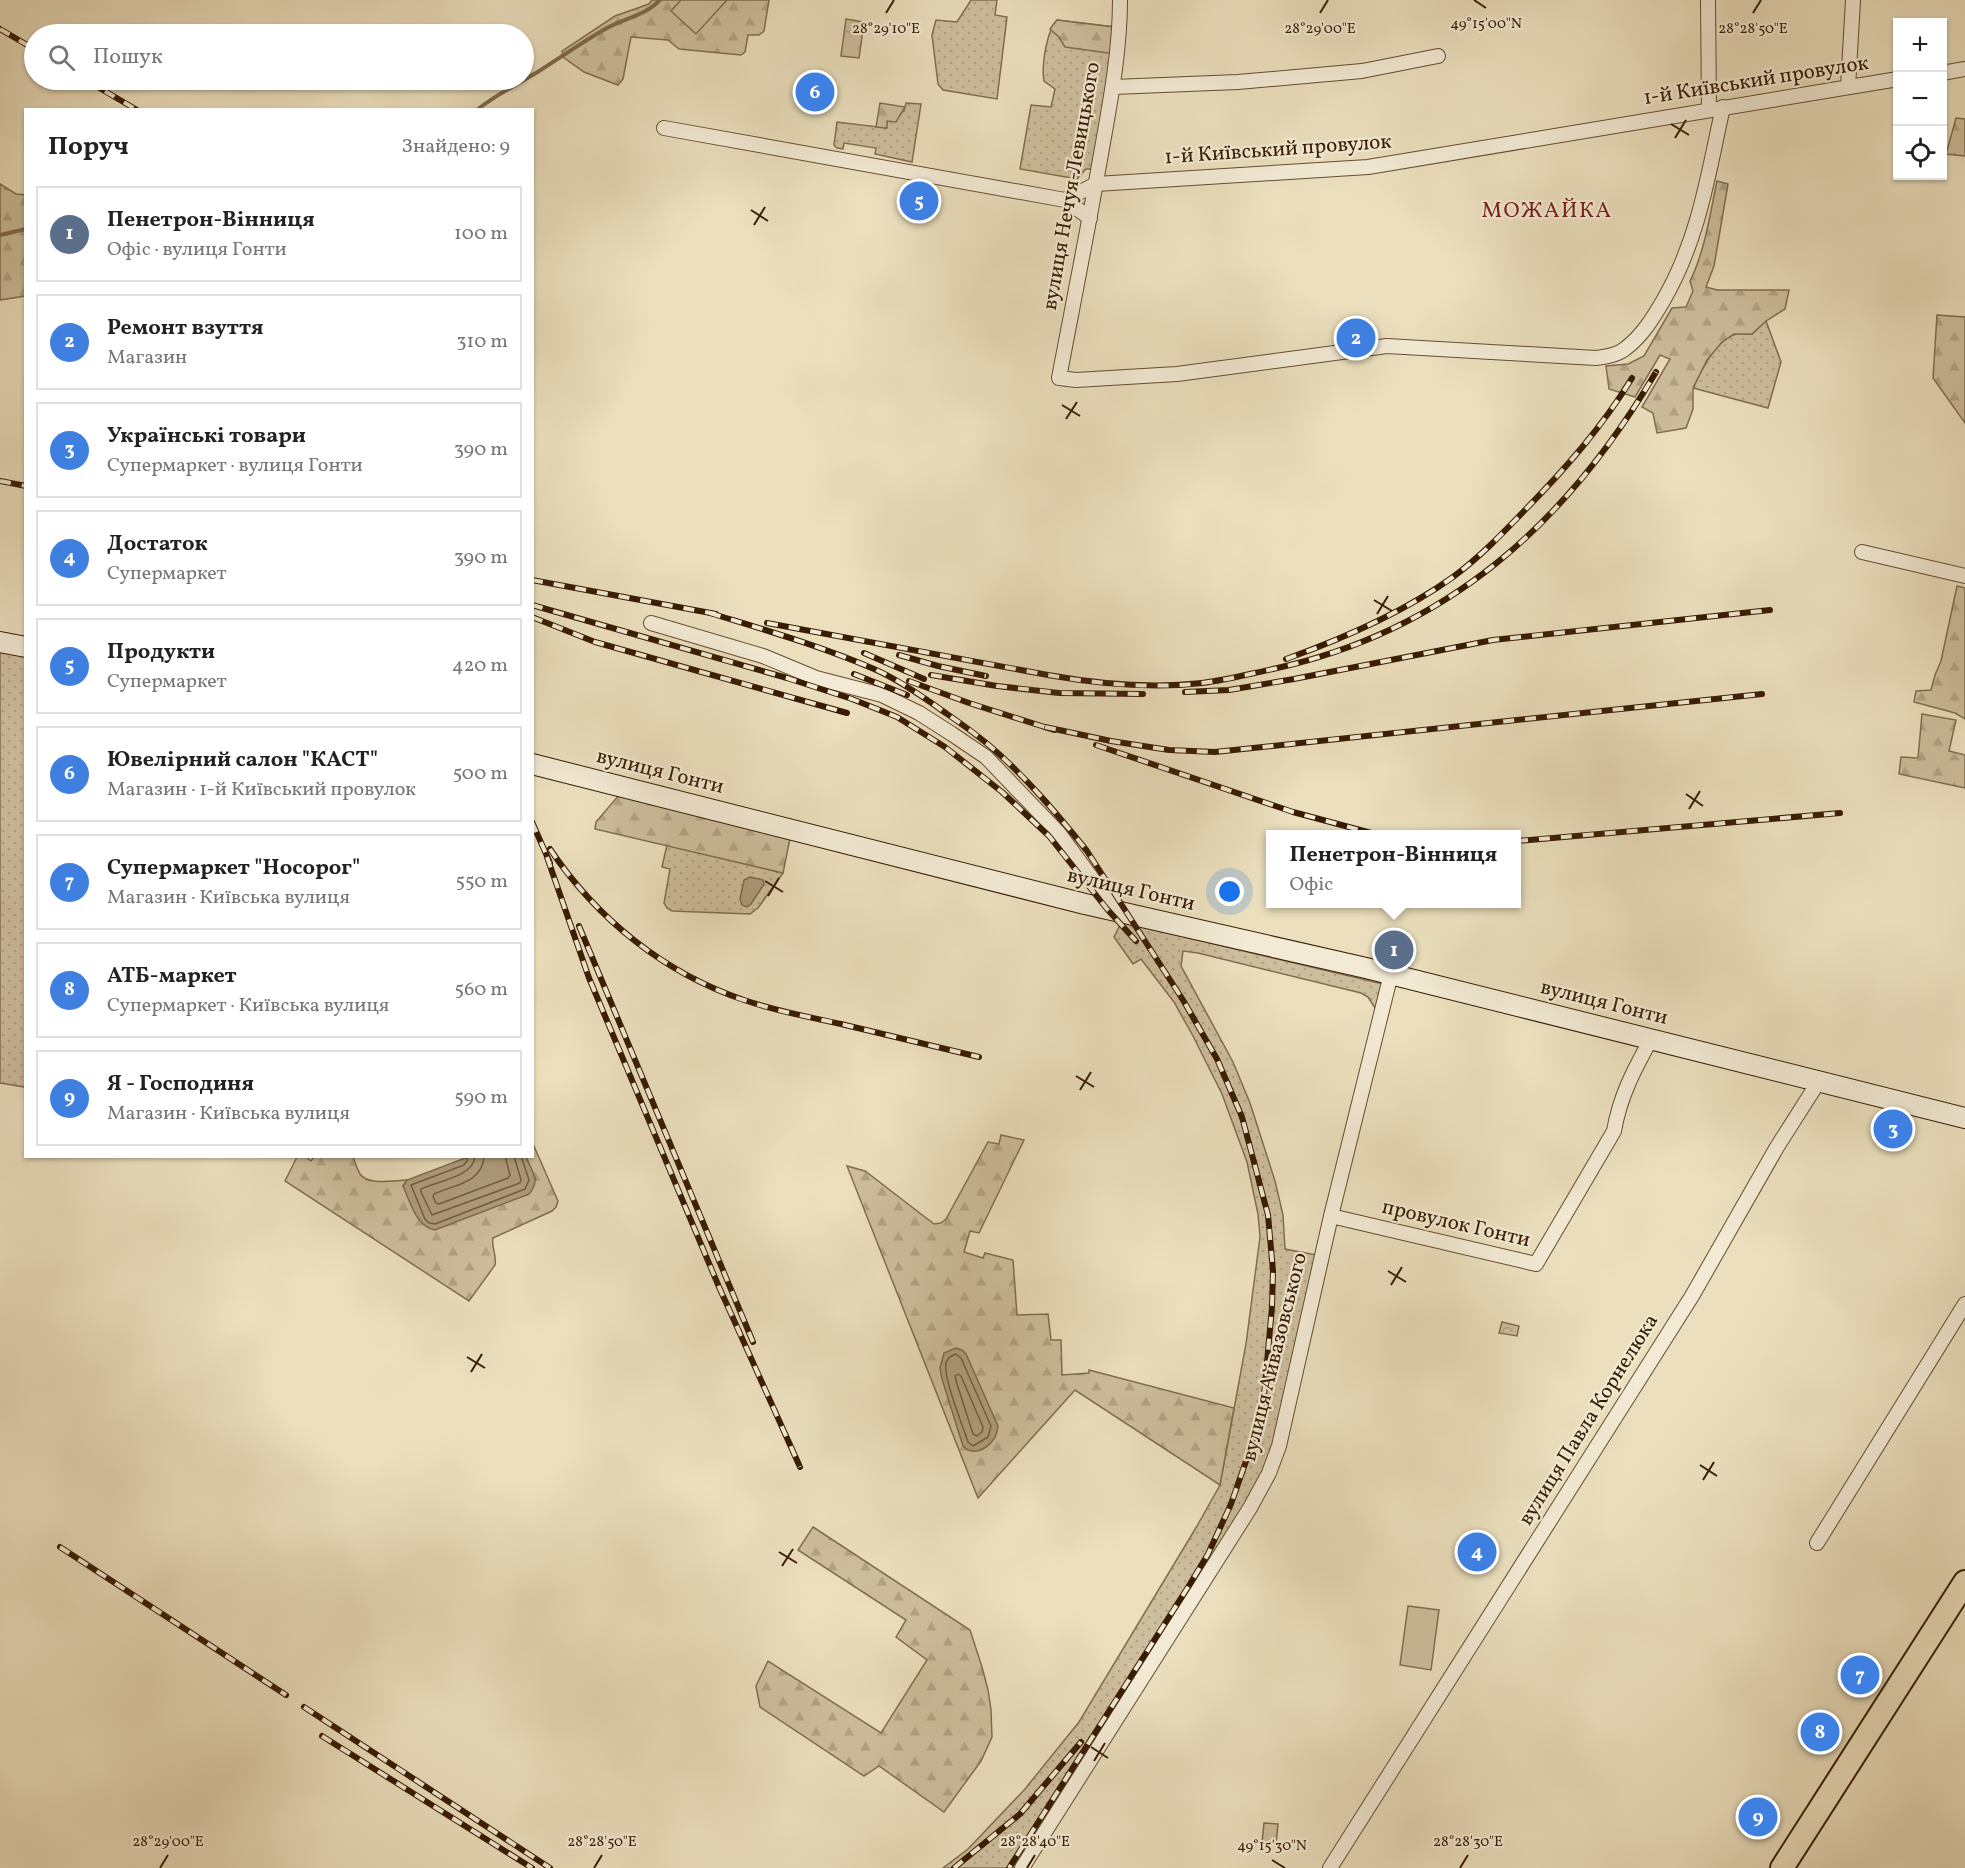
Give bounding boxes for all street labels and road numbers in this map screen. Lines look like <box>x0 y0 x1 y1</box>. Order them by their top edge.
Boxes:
street label: 1-й Київський провулок <box>1641 49 1871 113</box>
street label: вулиця Нечуя-Левицького <box>1036 60 1108 312</box>
street label: 1-й Київський провулок <box>1163 128 1393 172</box>
street label: вулиця Гонти <box>593 742 727 802</box>
street label: вулиця Гонти <box>1064 861 1198 919</box>
street label: вулиця Гонти <box>1537 973 1671 1033</box>
street label: провулок Гонти <box>1379 1193 1533 1255</box>
street label: вулиця Айвазовського <box>1235 1250 1315 1464</box>
street label: вулиця Павла Корнелюка <box>1512 1309 1666 1531</box>

